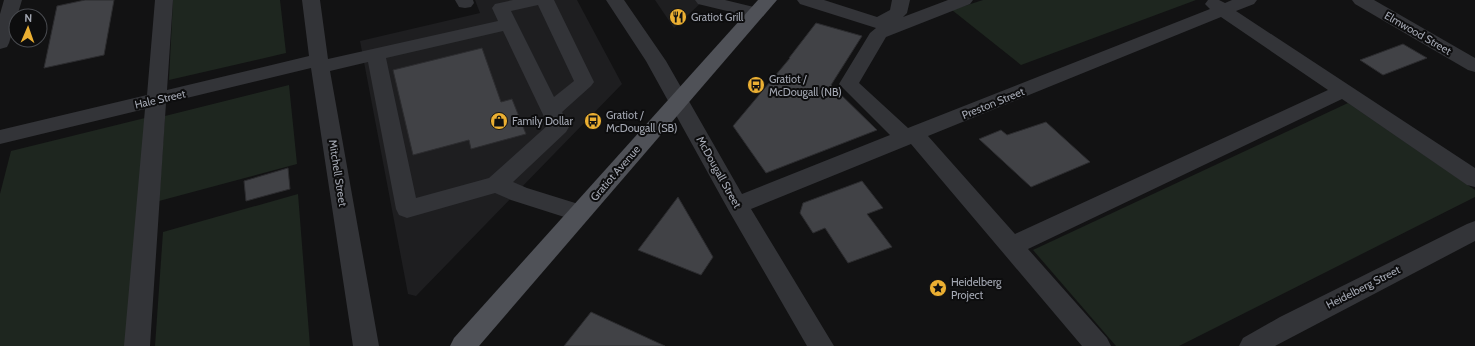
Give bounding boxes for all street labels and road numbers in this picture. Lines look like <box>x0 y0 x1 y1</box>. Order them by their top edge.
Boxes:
street label: Elmwood Street <box>1382 8 1454 58</box>
street label: Preston Street <box>960 84 1027 122</box>
street label: Hale Street <box>133 86 187 112</box>
street label: McDougall Street <box>693 134 745 211</box>
street label: Mitchell Street <box>326 139 350 208</box>
street label: Gratiot Avenue <box>587 142 643 204</box>
street label: Heidelberg Street <box>1324 262 1403 312</box>

